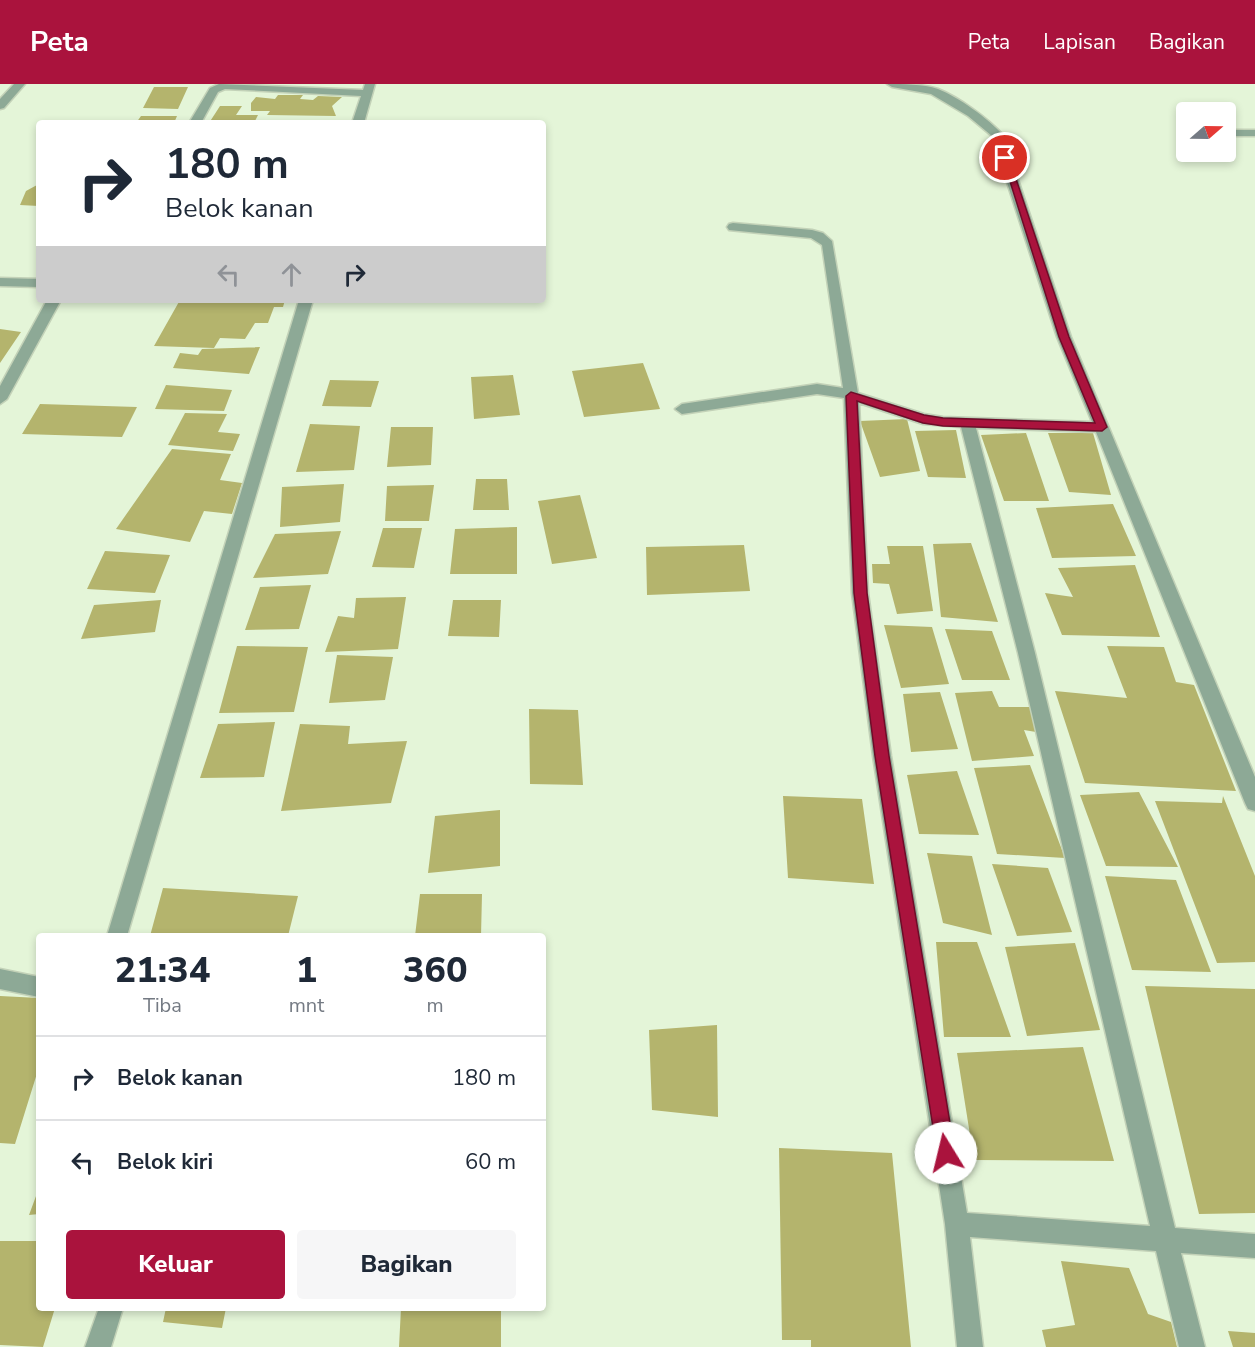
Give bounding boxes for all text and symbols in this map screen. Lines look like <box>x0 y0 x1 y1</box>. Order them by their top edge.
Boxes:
text: Peta <box>30 23 89 61</box>
text: Peta <box>968 28 1010 56</box>
text: Lapisan <box>1043 28 1116 56</box>
text: Bagikan <box>1149 28 1225 56</box>
north arrow <box>1176 102 1236 162</box>
map controls <box>1176 102 1236 162</box>
pin <box>979 132 1030 183</box>
text: 180 m <box>165 136 289 193</box>
icon: arrive <box>988 141 1021 174</box>
icon: right <box>66 144 144 222</box>
text: Belok kanan <box>165 190 314 227</box>
icon: left <box>212 258 245 291</box>
icon: ahead <box>275 258 308 291</box>
icon: right <box>338 258 371 291</box>
text: 21:34 <box>114 946 210 995</box>
text: 1 <box>296 946 317 995</box>
text: 360 <box>403 946 468 995</box>
text: Tiba <box>143 992 182 1019</box>
text: mnt <box>289 992 324 1019</box>
text: m <box>427 992 444 1019</box>
icon: right <box>66 1062 99 1095</box>
text: Belok kanan <box>117 1063 243 1093</box>
text: 180 m <box>452 1063 516 1093</box>
position arrow <box>914 1121 978 1185</box>
icon: left <box>66 1146 99 1179</box>
text: Belok kiri <box>117 1147 213 1177</box>
text: 60 m <box>465 1147 516 1177</box>
button: Keluar <box>66 1230 285 1299</box>
button: Bagikan <box>297 1230 516 1299</box>

